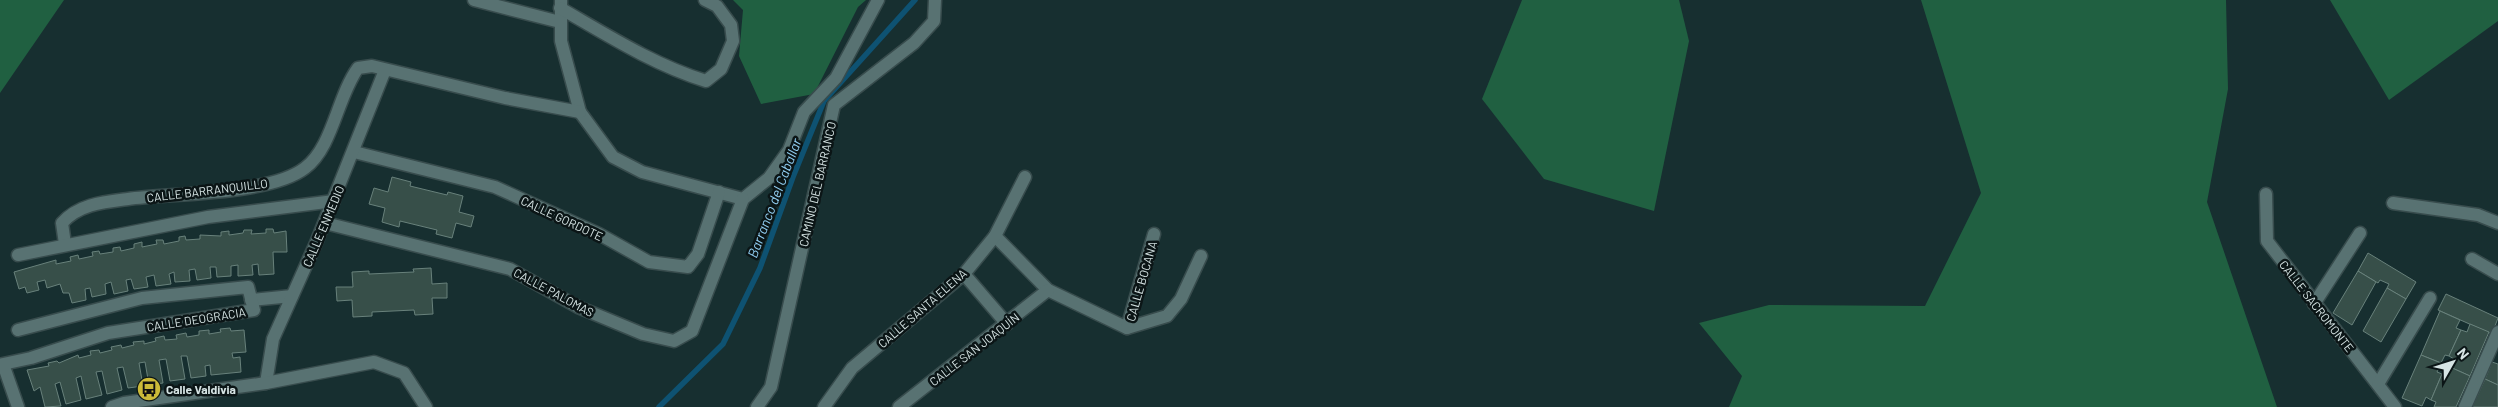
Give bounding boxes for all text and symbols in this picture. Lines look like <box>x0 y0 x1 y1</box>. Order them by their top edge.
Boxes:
street label: CAMINO DEL BARRANCO <box>796 120 838 248</box>
water label: Barranco del Caballar <box>743 135 805 260</box>
street label: CALLE BARRANQUILLO <box>146 176 268 204</box>
street label: CALLE ENMEDIO <box>300 183 346 269</box>
street label: CALLE GORDOTE <box>519 193 605 243</box>
street label: CALLE BOCANA <box>1123 239 1159 323</box>
street label: CALLE SACROMONTE <box>2277 257 2357 355</box>
street label: CALLE PALOMAS <box>512 265 596 319</box>
street label: CALLE SANTA ELENA <box>875 266 969 350</box>
street label: CALLE DEOGRACIA <box>146 304 246 334</box>
street label: CALLE SAN JOAQUÍN <box>926 310 1022 388</box>
north arrow <box>2428 337 2478 387</box>
text: N <box>2454 345 2473 362</box>
bus stop icon: Calle Valdivia <box>136 376 162 402</box>
place label: Calle Valdivia <box>166 382 236 396</box>

